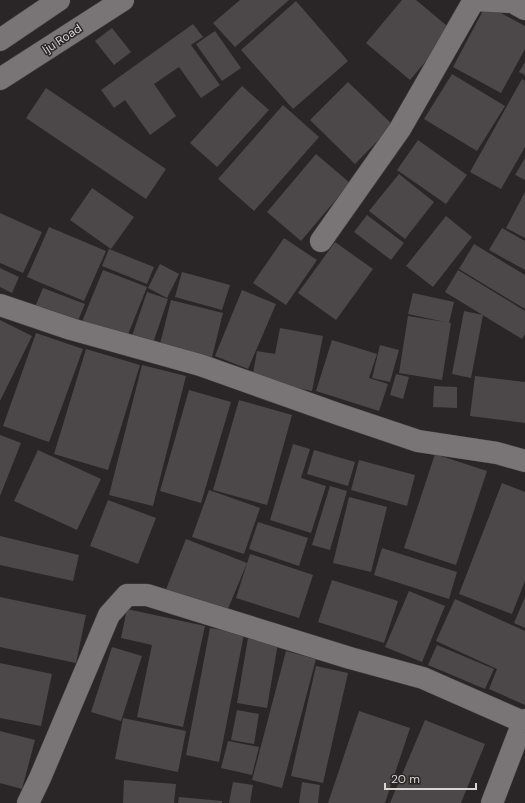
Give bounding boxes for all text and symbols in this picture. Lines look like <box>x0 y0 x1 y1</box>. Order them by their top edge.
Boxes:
street label: Iju Road <box>39 20 85 58</box>
scale bar <box>385 765 476 791</box>
text: 20 m <box>391 771 420 787</box>

